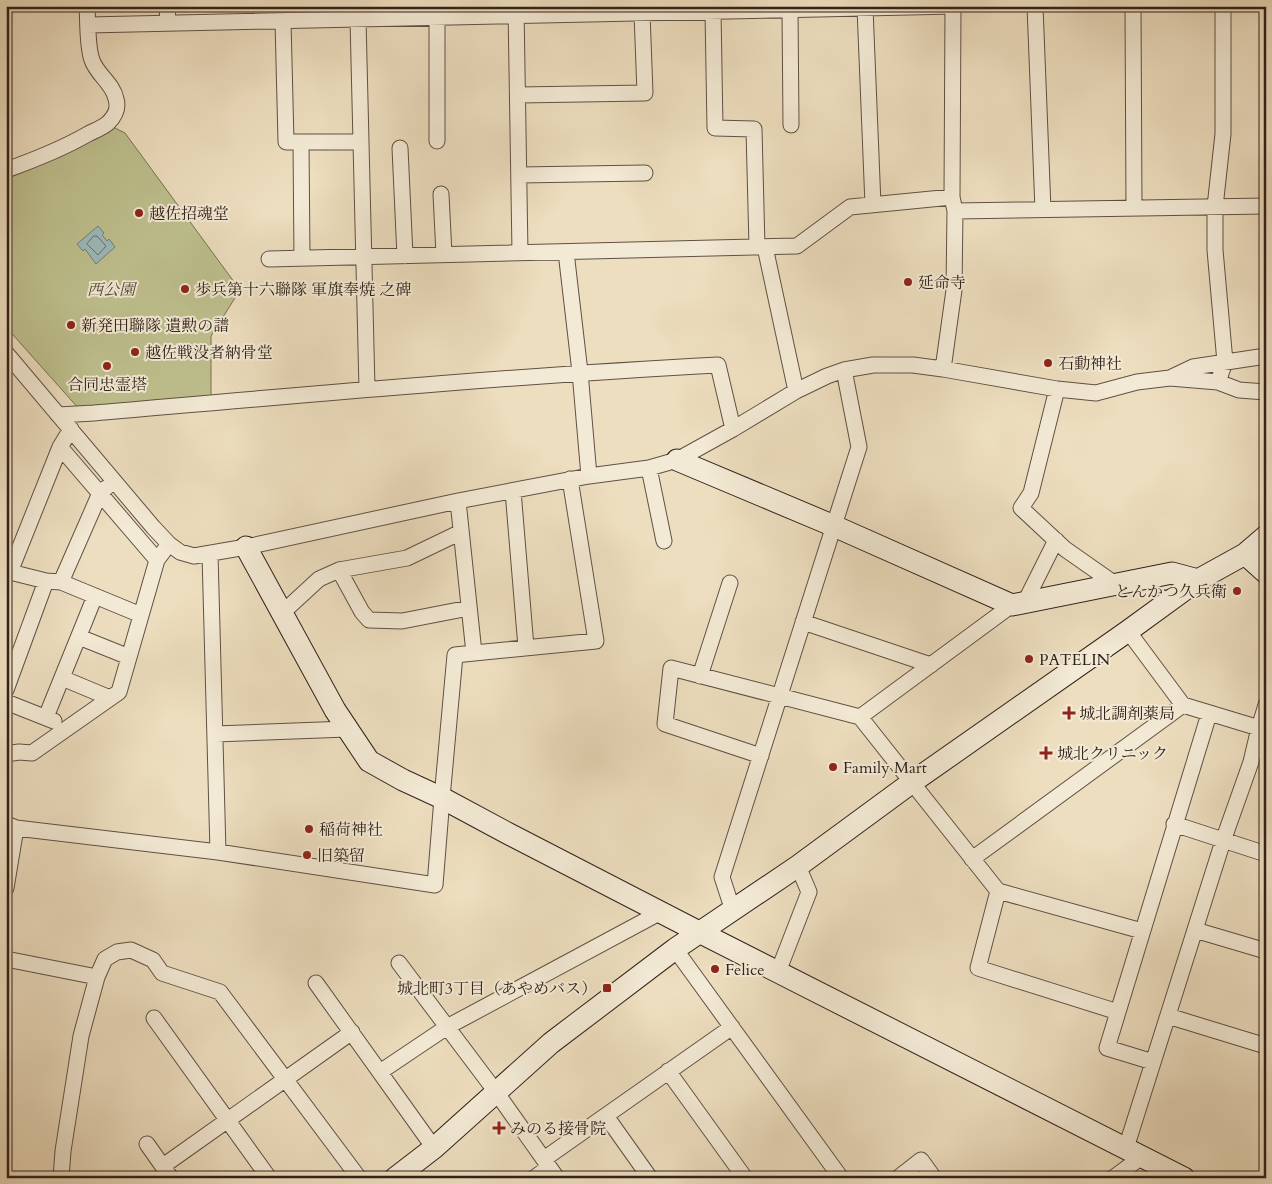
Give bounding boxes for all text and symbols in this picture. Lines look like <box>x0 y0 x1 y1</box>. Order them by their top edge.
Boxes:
place label: 越佐招魂堂 <box>149 203 229 225</box>
marker: 越佐招魂堂 <box>133 207 145 219</box>
place label: 延命寺 <box>918 272 966 294</box>
marker: 延命寺 <box>902 276 914 288</box>
park label: 西公園 <box>87 279 138 301</box>
place label: 歩兵第十六聯隊 軍旗奉焼 之碑 <box>195 279 412 301</box>
marker: 歩兵第十六聯隊 軍旗奉焼 之碑 <box>179 283 191 295</box>
place label: 新発田聯隊 遺勲の譜 <box>81 315 229 337</box>
marker: 新発田聯隊 遺勲の譜 <box>65 319 77 331</box>
place label: 越佐戦没者納骨堂 <box>145 342 273 364</box>
marker: 越佐戦没者納骨堂 <box>129 346 141 358</box>
place label: 石動神社 <box>1058 353 1122 375</box>
marker: 石動神社 <box>1042 357 1054 369</box>
marker: 合同忠霊塔 <box>101 360 113 372</box>
place label: 合同忠霊塔 <box>67 374 147 396</box>
place label: とんかつ久兵衛 <box>1115 581 1227 603</box>
marker: とんかつ久兵衛 <box>1231 585 1243 597</box>
place label: PATELIN <box>1039 649 1111 671</box>
marker: PATELIN <box>1023 653 1035 665</box>
place label: 城北調剤薬局 <box>1079 703 1175 725</box>
marker: 城北調剤薬局 <box>1063 707 1075 719</box>
place label: 城北クリニック <box>1057 743 1168 765</box>
marker: 城北クリニック <box>1039 746 1053 760</box>
place label: Family Mart <box>843 757 927 779</box>
marker: Family Mart <box>827 761 839 773</box>
place label: 稲荷神社 <box>319 819 383 841</box>
marker: 稲荷神社 <box>303 823 315 835</box>
place label: 旧築留 <box>317 845 365 867</box>
marker: 旧築留 <box>301 849 313 861</box>
place label: Felice <box>725 959 765 981</box>
marker: Felice <box>709 963 721 975</box>
place label: 城北町3丁目（あやめバス） <box>397 978 597 1000</box>
marker: 城北町3丁目（あやめバス） <box>601 982 613 994</box>
place label: みのる接骨院 <box>510 1118 606 1140</box>
marker: みのる接骨院 <box>492 1121 506 1135</box>

